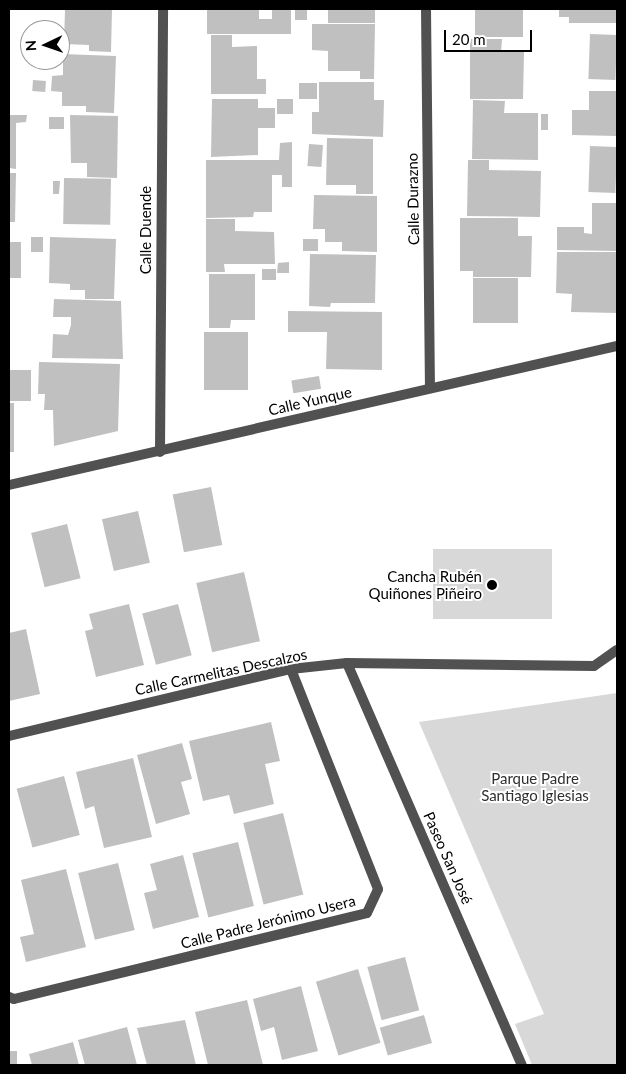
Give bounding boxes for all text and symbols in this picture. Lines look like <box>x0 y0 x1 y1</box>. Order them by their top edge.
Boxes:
north arrow <box>20 20 70 70</box>
scale bar <box>446 20 534 52</box>
text: 20 m <box>452 30 486 48</box>
text: N <box>22 40 39 52</box>
street label: Calle Durazno <box>403 153 423 245</box>
street label: Calle Duende <box>137 186 155 274</box>
street label: Calle Yunque <box>266 383 354 419</box>
place label: Cancha Rubén Quiñones Piñeiro <box>369 567 482 602</box>
marker: Cancha Rubén Quiñones Piñeiro <box>486 579 498 591</box>
street label: Calle Carmelitas Descalzos <box>133 645 309 699</box>
park label: Parque Padre Santiago Iglesias <box>481 769 589 804</box>
street label: Paseo San José <box>420 809 476 907</box>
street label: Calle Padre Jerónimo Usera <box>178 891 358 953</box>

